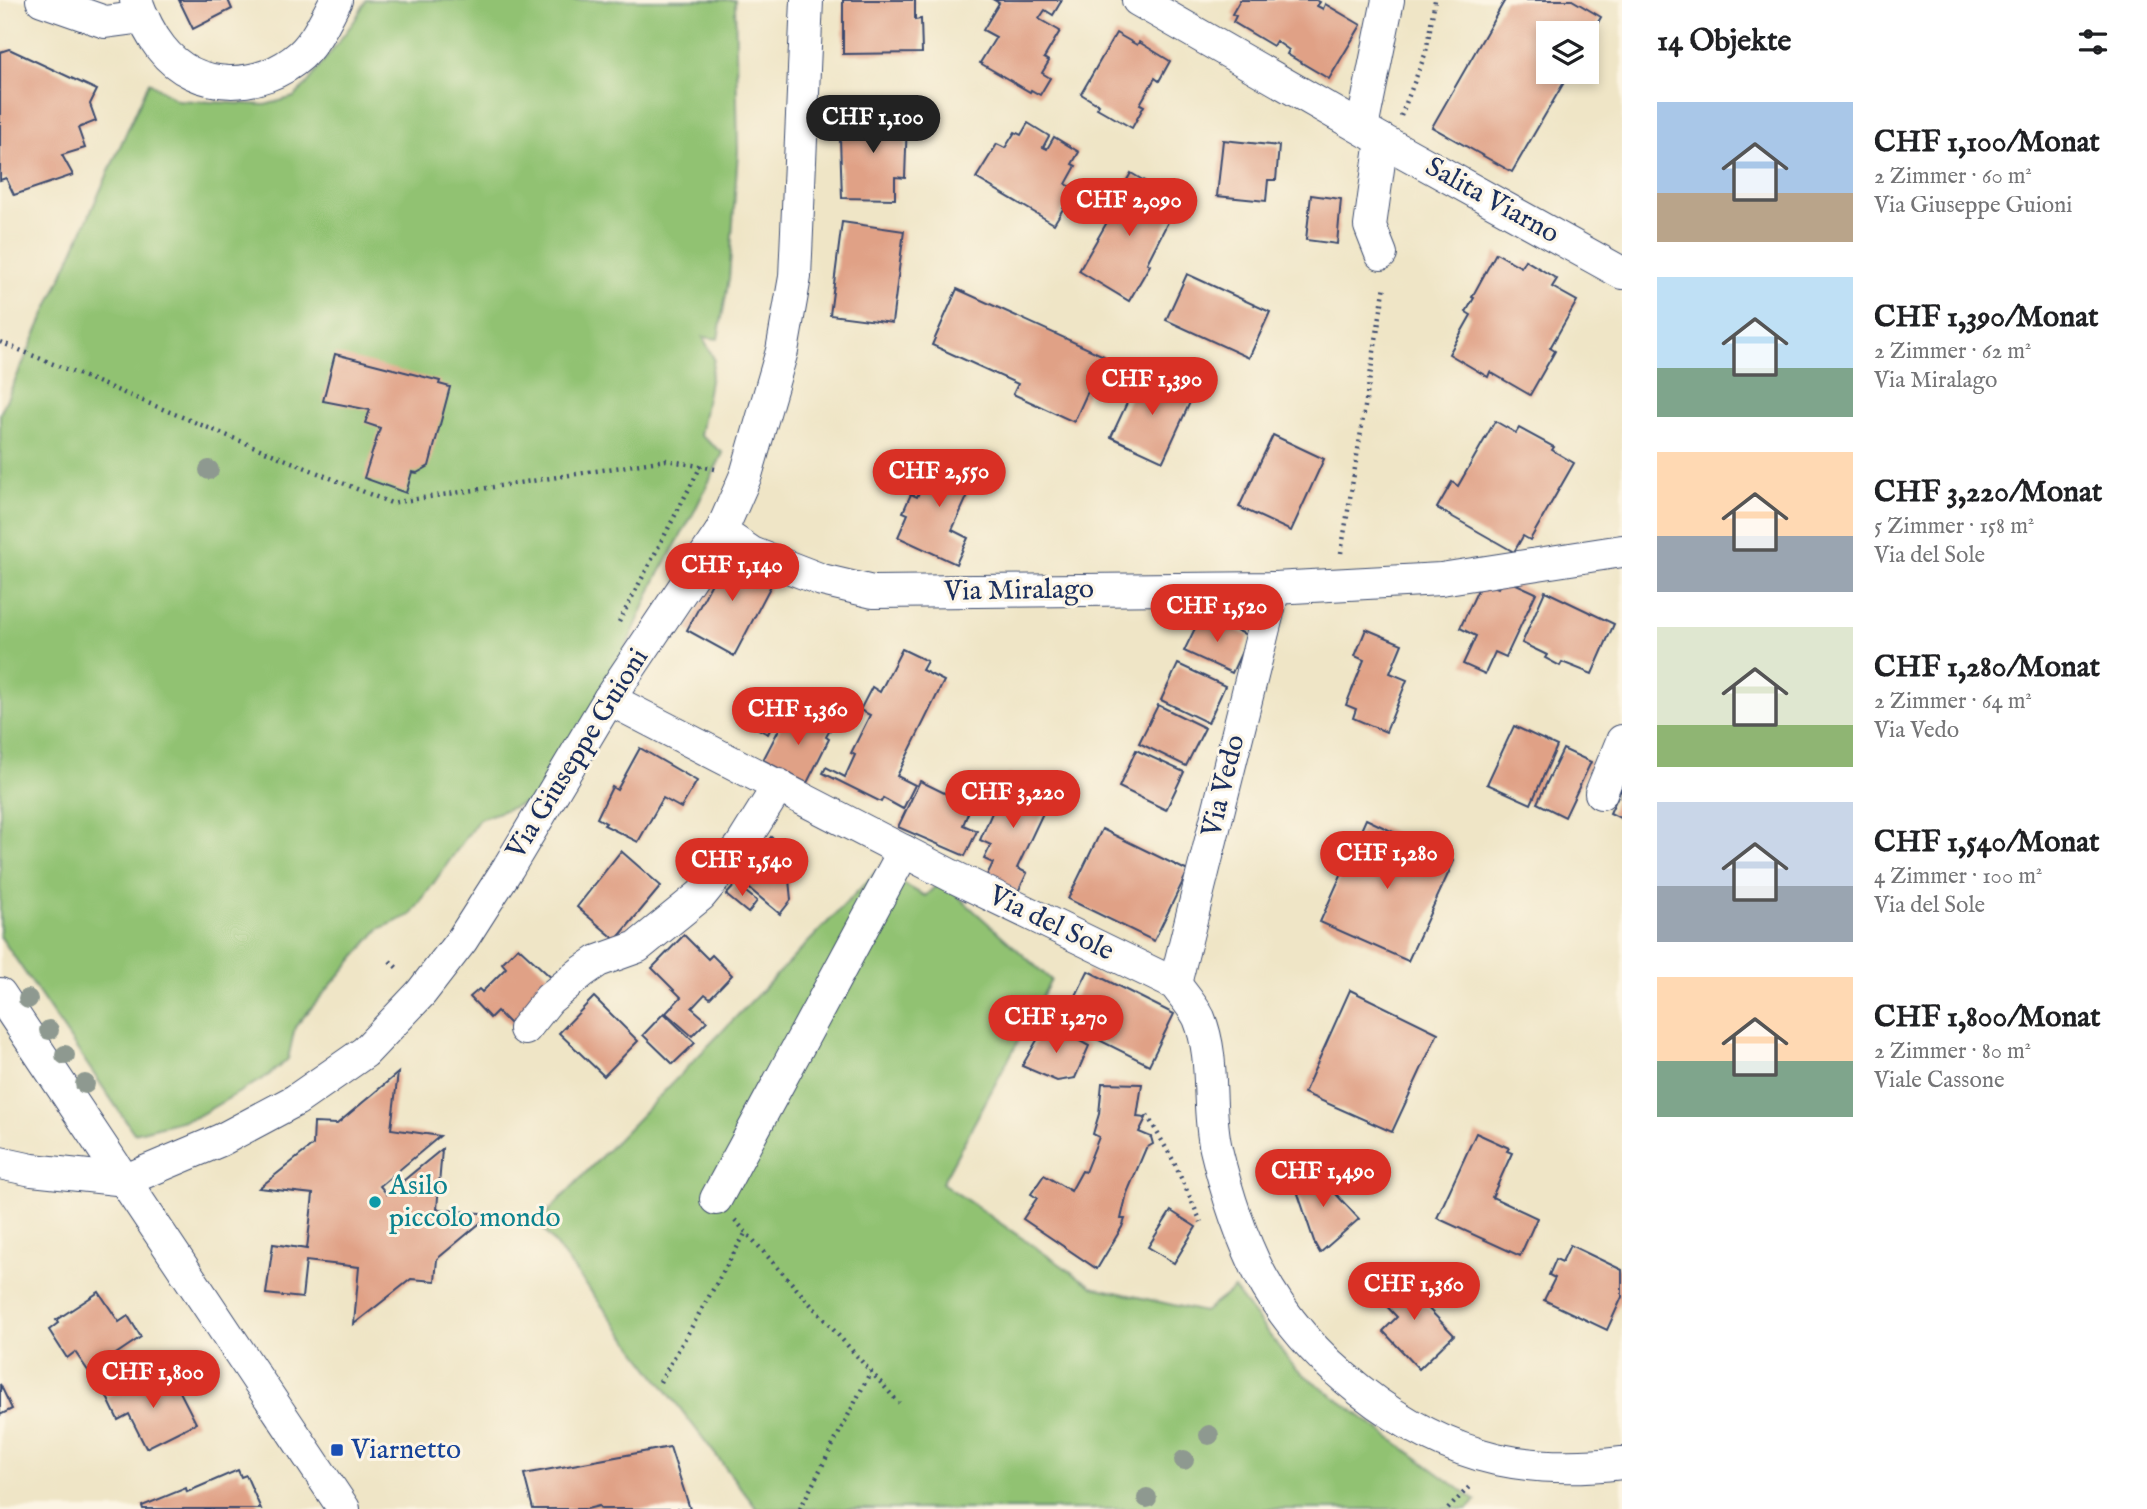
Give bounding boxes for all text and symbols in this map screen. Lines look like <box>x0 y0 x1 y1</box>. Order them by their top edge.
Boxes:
map controls <box>1536 21 1599 84</box>
button: layers <box>1536 21 1599 84</box>
text: 14 Objekte <box>1657 23 1791 61</box>
icon: filters <box>2074 23 2112 61</box>
pin: CHF 1,100 <box>793 96 953 155</box>
text: CHF 1,100 <box>822 103 924 132</box>
text: CHF 1,100/Monat <box>1874 124 2100 162</box>
icon: home <box>1713 130 1797 214</box>
street label: Salita Viarno <box>1419 150 1565 252</box>
text: 2 Zimmer · 60 m² <box>1874 162 2032 191</box>
pin: CHF 2,090 <box>1049 178 1209 238</box>
text: CHF 2,090 <box>1076 186 1182 215</box>
text: Via Giuseppe Guioni <box>1874 191 2073 220</box>
text: CHF 1,390/Monat <box>1874 299 2098 337</box>
icon: home <box>1713 305 1797 389</box>
text: 2 Zimmer · 62 m² <box>1874 337 2031 366</box>
pin: CHF 1,390 <box>1072 358 1232 417</box>
text: CHF 1,390 <box>1102 365 1202 394</box>
text: Via Miralago <box>1874 366 1997 395</box>
pin: CHF 2,550 <box>859 449 1019 509</box>
text: CHF 2,550 <box>889 457 989 486</box>
text: CHF 3,220/Monat <box>1874 474 2102 512</box>
icon: home <box>1713 480 1797 564</box>
text: 5 Zimmer · 158 m² <box>1874 512 2034 541</box>
text: Via del Sole <box>1874 541 1985 570</box>
pin: CHF 1,140 <box>652 544 812 603</box>
text: CHF 1,140 <box>681 551 783 580</box>
street label: Via Miralago <box>943 572 1094 610</box>
pin: CHF 1,520 <box>1137 584 1297 644</box>
text: CHF 1,520 <box>1167 592 1267 621</box>
street label: Via Giuseppe Guioni <box>499 642 657 867</box>
text: CHF 1,280/Monat <box>1874 649 2100 687</box>
icon: home <box>1713 655 1797 739</box>
text: 2 Zimmer · 64 m² <box>1874 687 2032 716</box>
pin: CHF 1,360 <box>718 688 878 747</box>
text: CHF 1,360 <box>748 695 848 724</box>
text: Via Vedo <box>1874 716 1959 745</box>
street label: Via Vedo <box>1194 731 1254 842</box>
pin: CHF 3,220 <box>933 770 1093 830</box>
text: CHF 3,220 <box>961 778 1065 807</box>
text: CHF 1,540/Monat <box>1874 824 2100 862</box>
icon: home <box>1713 830 1797 914</box>
pin: CHF 1,280 <box>1307 832 1467 891</box>
pin: CHF 1,540 <box>662 838 822 898</box>
text: CHF 1,280 <box>1336 839 1438 868</box>
text: CHF 1,540 <box>691 846 793 875</box>
text: 4 Zimmer · 100 m² <box>1874 862 2042 891</box>
street label: Via del Sole <box>982 878 1120 969</box>
text: Via del Sole <box>1874 891 1985 920</box>
pin: CHF 1,270 <box>976 996 1136 1055</box>
text: CHF 1,800/Monat <box>1874 999 2101 1037</box>
text: CHF 1,270 <box>1004 1003 1108 1032</box>
icon: home <box>1713 1005 1797 1089</box>
text: 2 Zimmer · 80 m² <box>1874 1037 2031 1066</box>
text: Viale Cassone <box>1874 1066 2005 1095</box>
pin: CHF 1,490 <box>1243 1150 1403 1209</box>
text: CHF 1,490 <box>1271 1157 1375 1186</box>
place label: Asilo piccolo mondo <box>388 1169 561 1236</box>
marker: Asilo piccolo mondo <box>367 1194 383 1210</box>
pin: CHF 1,360 <box>1334 1262 1494 1322</box>
text: CHF 1,360 <box>1364 1270 1464 1299</box>
pin: CHF 1,800 <box>73 1350 233 1410</box>
text: CHF 1,800 <box>102 1358 204 1387</box>
place label: Viarnetto <box>350 1433 461 1468</box>
marker: Viarnetto <box>329 1442 345 1458</box>

